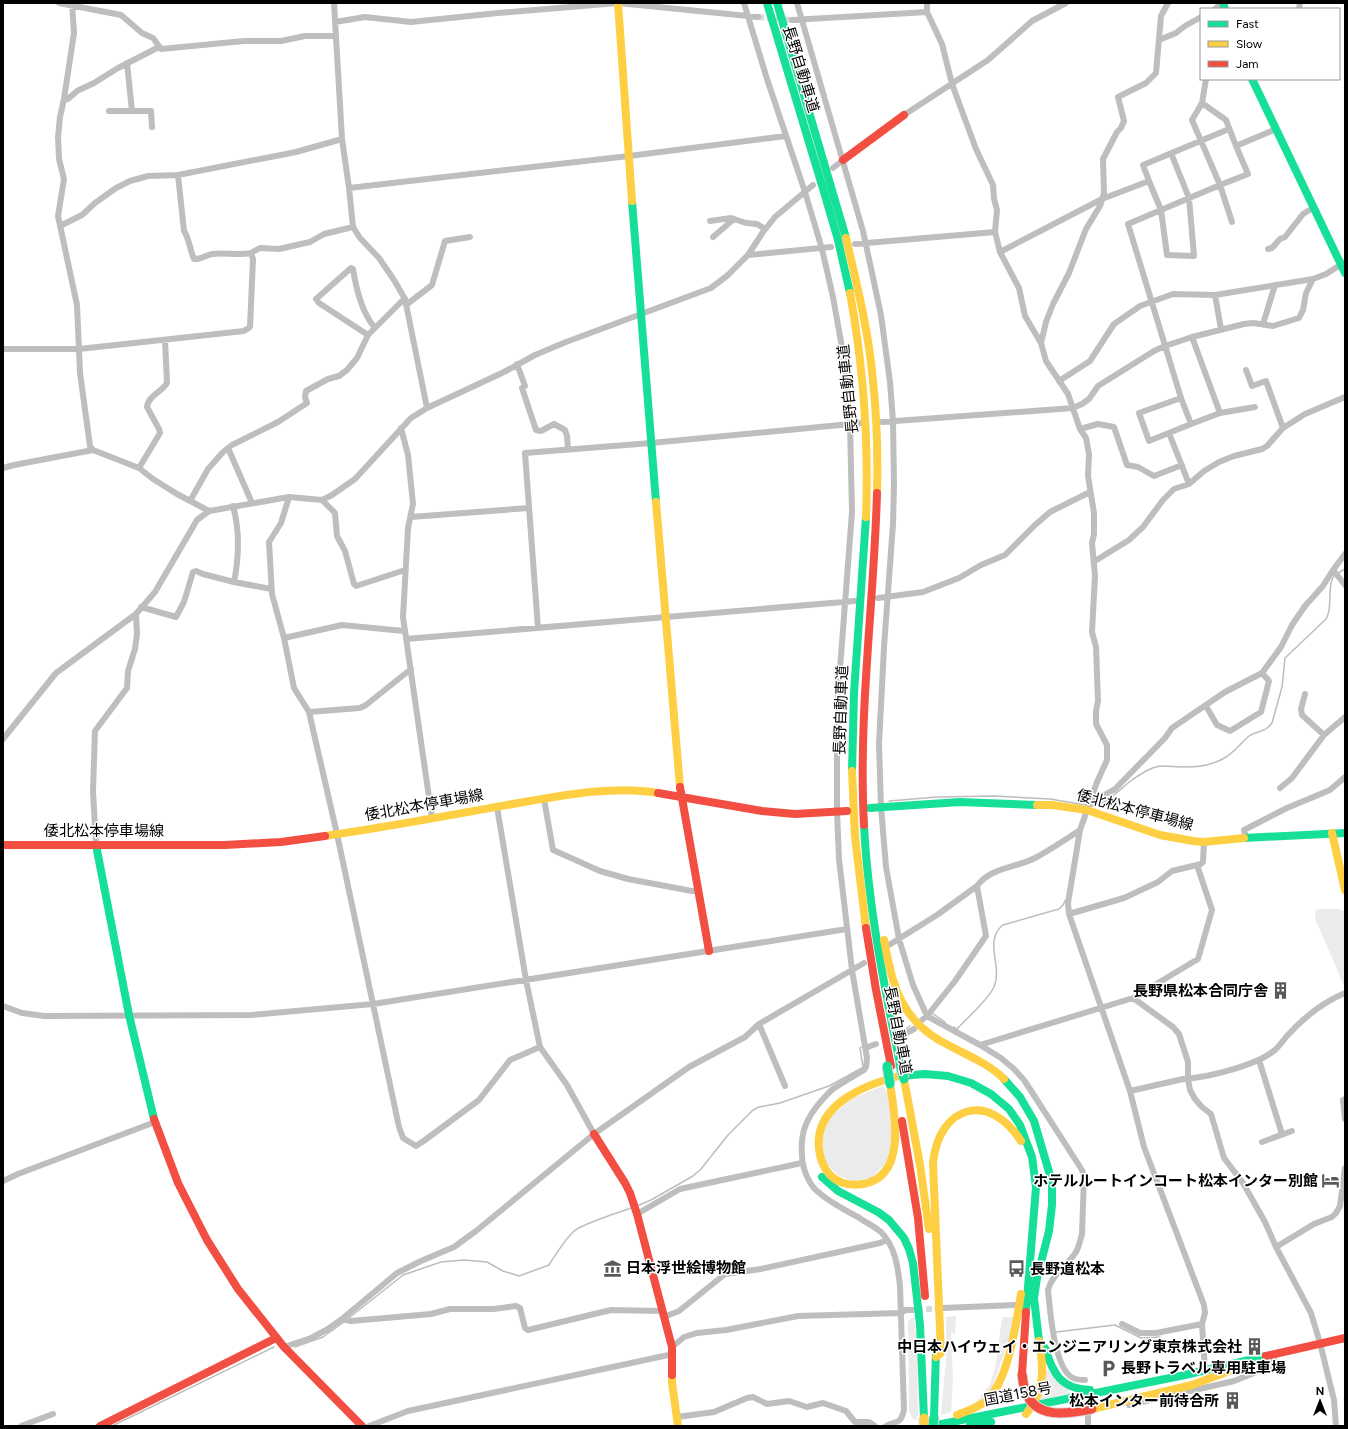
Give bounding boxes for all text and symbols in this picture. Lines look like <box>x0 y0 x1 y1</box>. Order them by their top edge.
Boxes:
legend <box>1200 8 1340 80</box>
text: Fast <box>1236 17 1259 31</box>
street label: 長野自動車道 <box>779 23 823 115</box>
text: Slow <box>1236 37 1263 51</box>
text: Jam <box>1236 57 1259 71</box>
street label: 長野自動車道 <box>834 343 862 435</box>
street label: 長野自動車道 <box>830 665 852 755</box>
street label: 倭北松本停車場線 <box>363 786 485 824</box>
street label: 倭北松本停車場線 <box>1075 786 1195 834</box>
street label: 倭北松本停車場線 <box>44 822 164 840</box>
building icon: 長野県松本合同庁舎 <box>1271 981 1291 1001</box>
place label: 長野県松本合同庁舎 <box>1133 982 1269 1000</box>
street label: 長野自動車道 <box>881 984 915 1076</box>
hotel icon: ホテルルートインコート松本インター別館 <box>1321 1171 1341 1191</box>
place label: ホテルルートインコート松本インター別館 <box>1033 1172 1318 1190</box>
museum icon: 日本浮世絵博物館 <box>603 1258 623 1278</box>
place label: 日本浮世絵博物館 <box>626 1259 746 1277</box>
bus stop icon: 長野道松本 <box>1007 1259 1027 1279</box>
place label: 長野道松本 <box>1030 1260 1105 1278</box>
building icon: 中日本ハイウェイ・エンジニアリング東京株式会社 <box>1245 1337 1265 1357</box>
place label: 中日本ハイウェイ・エンジニアリング東京株式会社 <box>897 1338 1242 1356</box>
parking icon: 長野トラベル専用駐車場 <box>1098 1358 1118 1378</box>
place label: 長野トラベル専用駐車場 <box>1121 1359 1286 1377</box>
street label: 国道158号 <box>982 1379 1054 1409</box>
north arrow <box>1300 1381 1340 1421</box>
text: N <box>1316 1385 1324 1398</box>
building icon: 松本インター前待合所 <box>1222 1391 1242 1411</box>
place label: 松本インター前待合所 <box>1069 1392 1219 1410</box>

